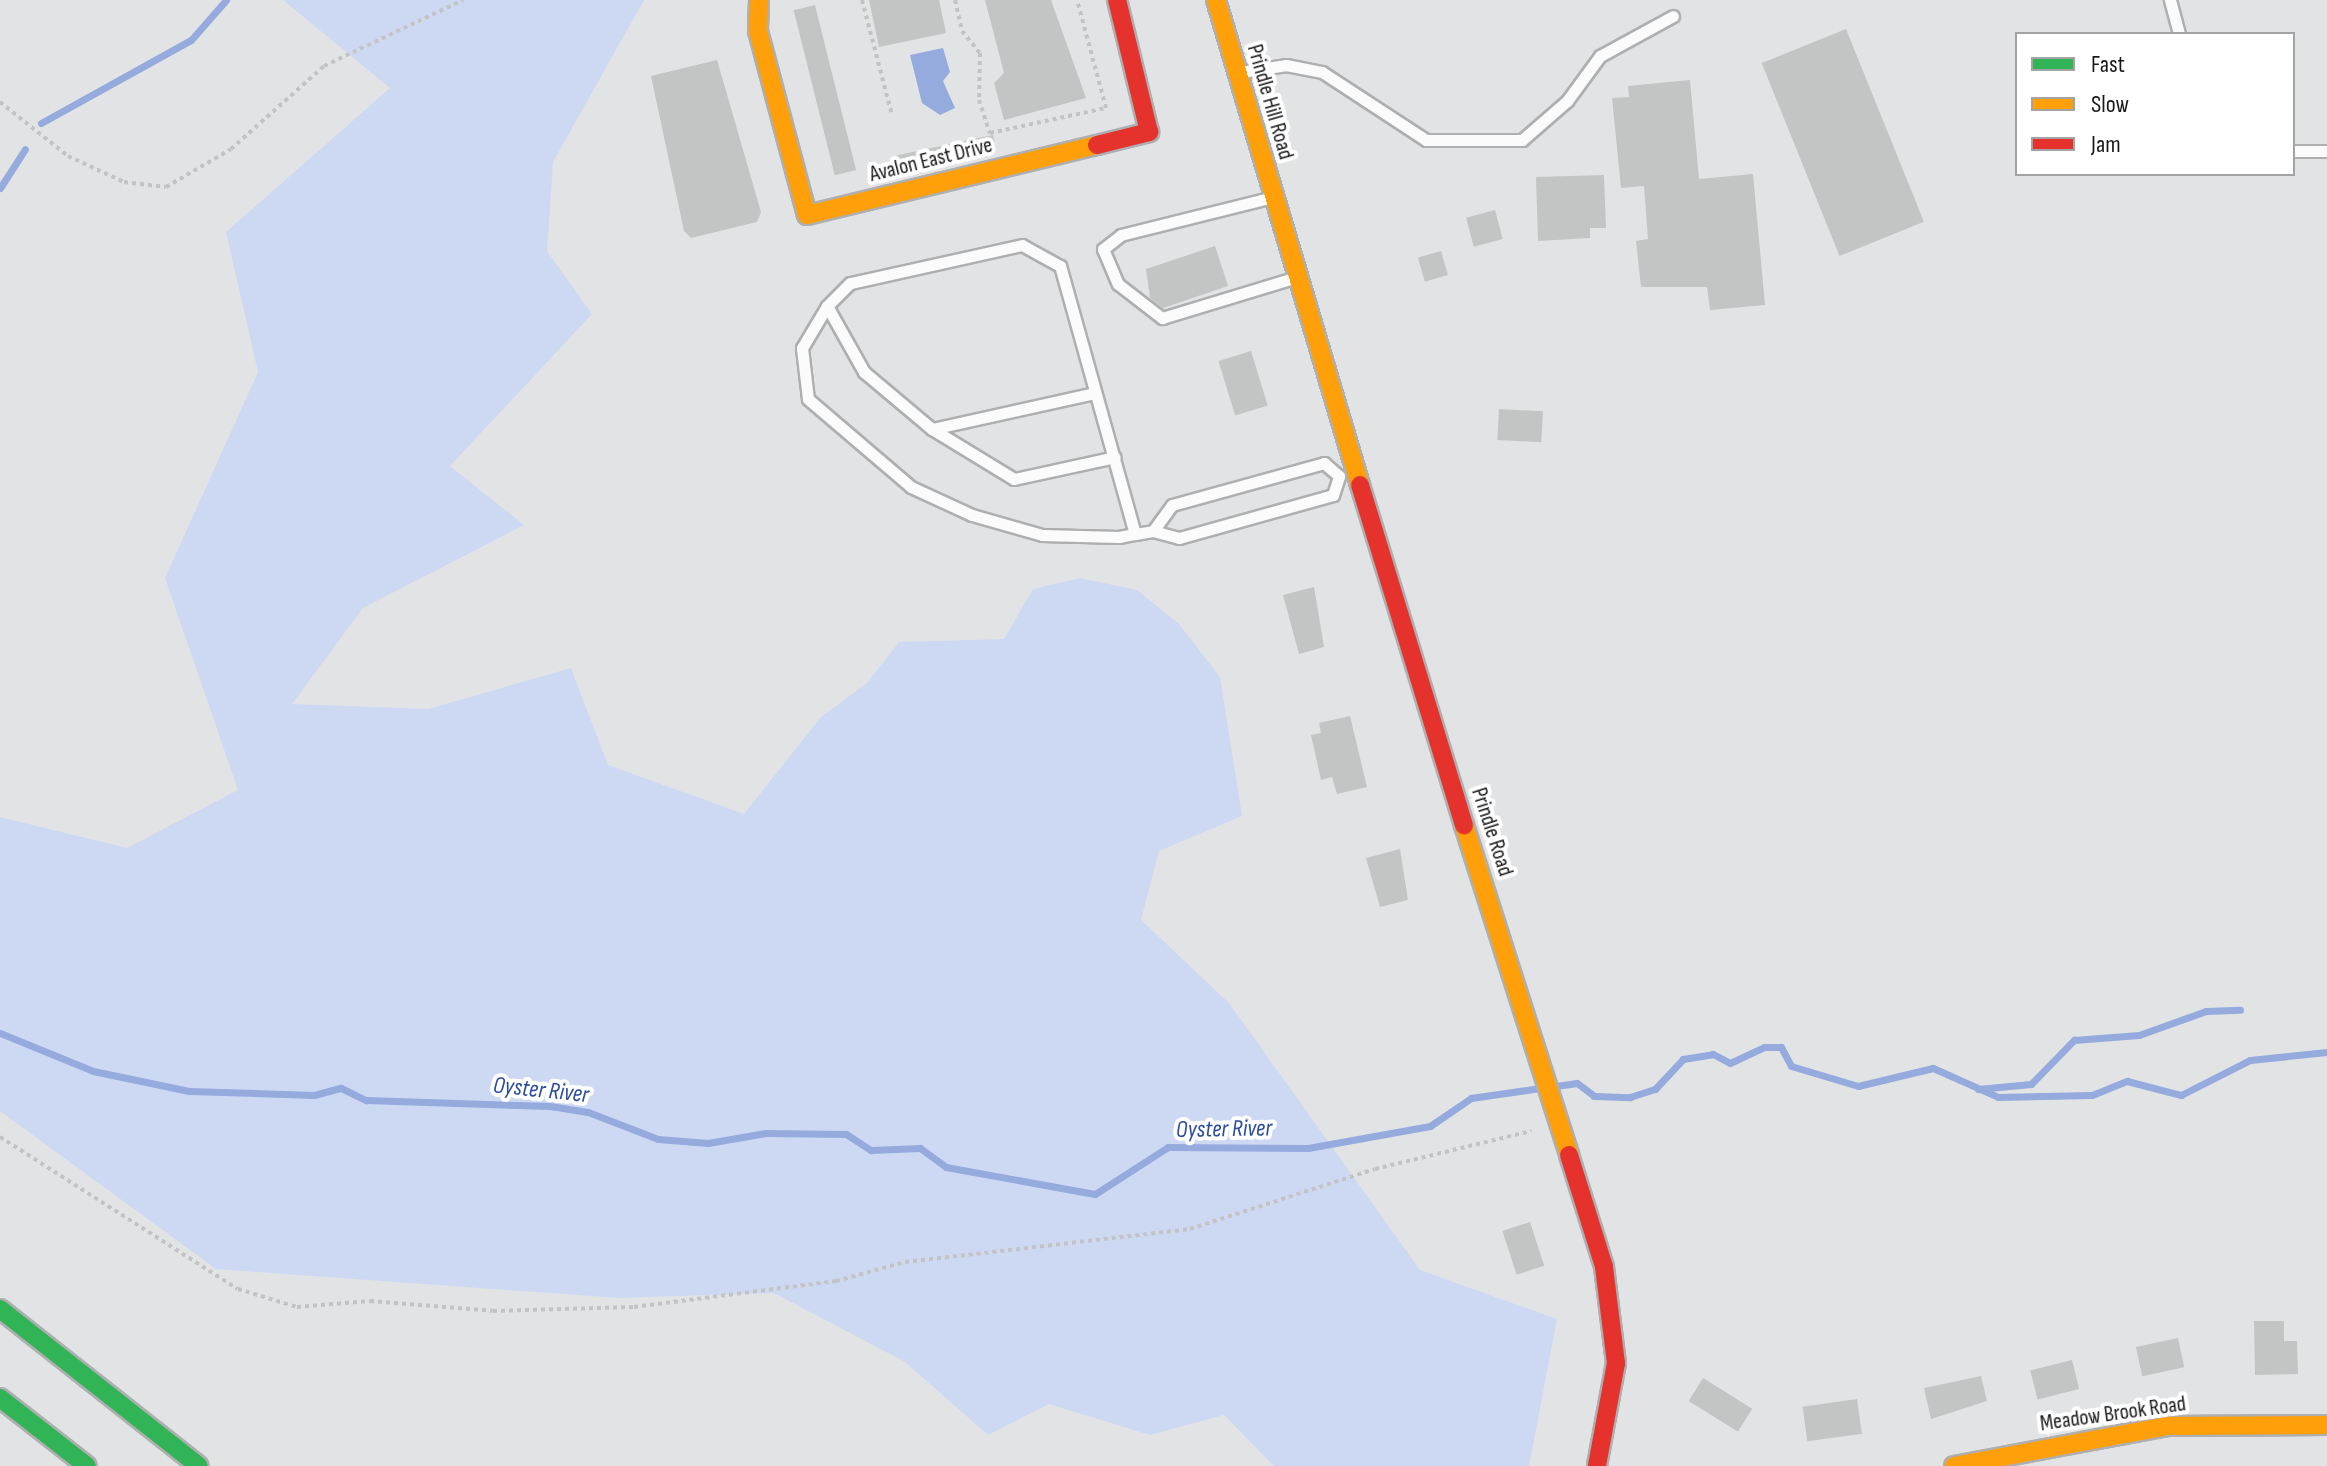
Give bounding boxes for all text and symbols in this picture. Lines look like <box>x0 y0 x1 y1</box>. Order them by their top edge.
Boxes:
legend <box>2015 32 2295 176</box>
street label: Prindle Hill Road <box>1241 41 1299 163</box>
text: Fast <box>2091 50 2125 79</box>
text: Slow <box>2091 90 2129 119</box>
text: Jam <box>2091 130 2121 159</box>
street label: Avalon East Drive <box>867 132 995 188</box>
street label: Prindle Road <box>1465 784 1519 880</box>
water label: Oyster River <box>492 1071 590 1109</box>
water label: Oyster River <box>1176 1114 1272 1144</box>
street label: Meadow Brook Road <box>2038 1391 2188 1437</box>

